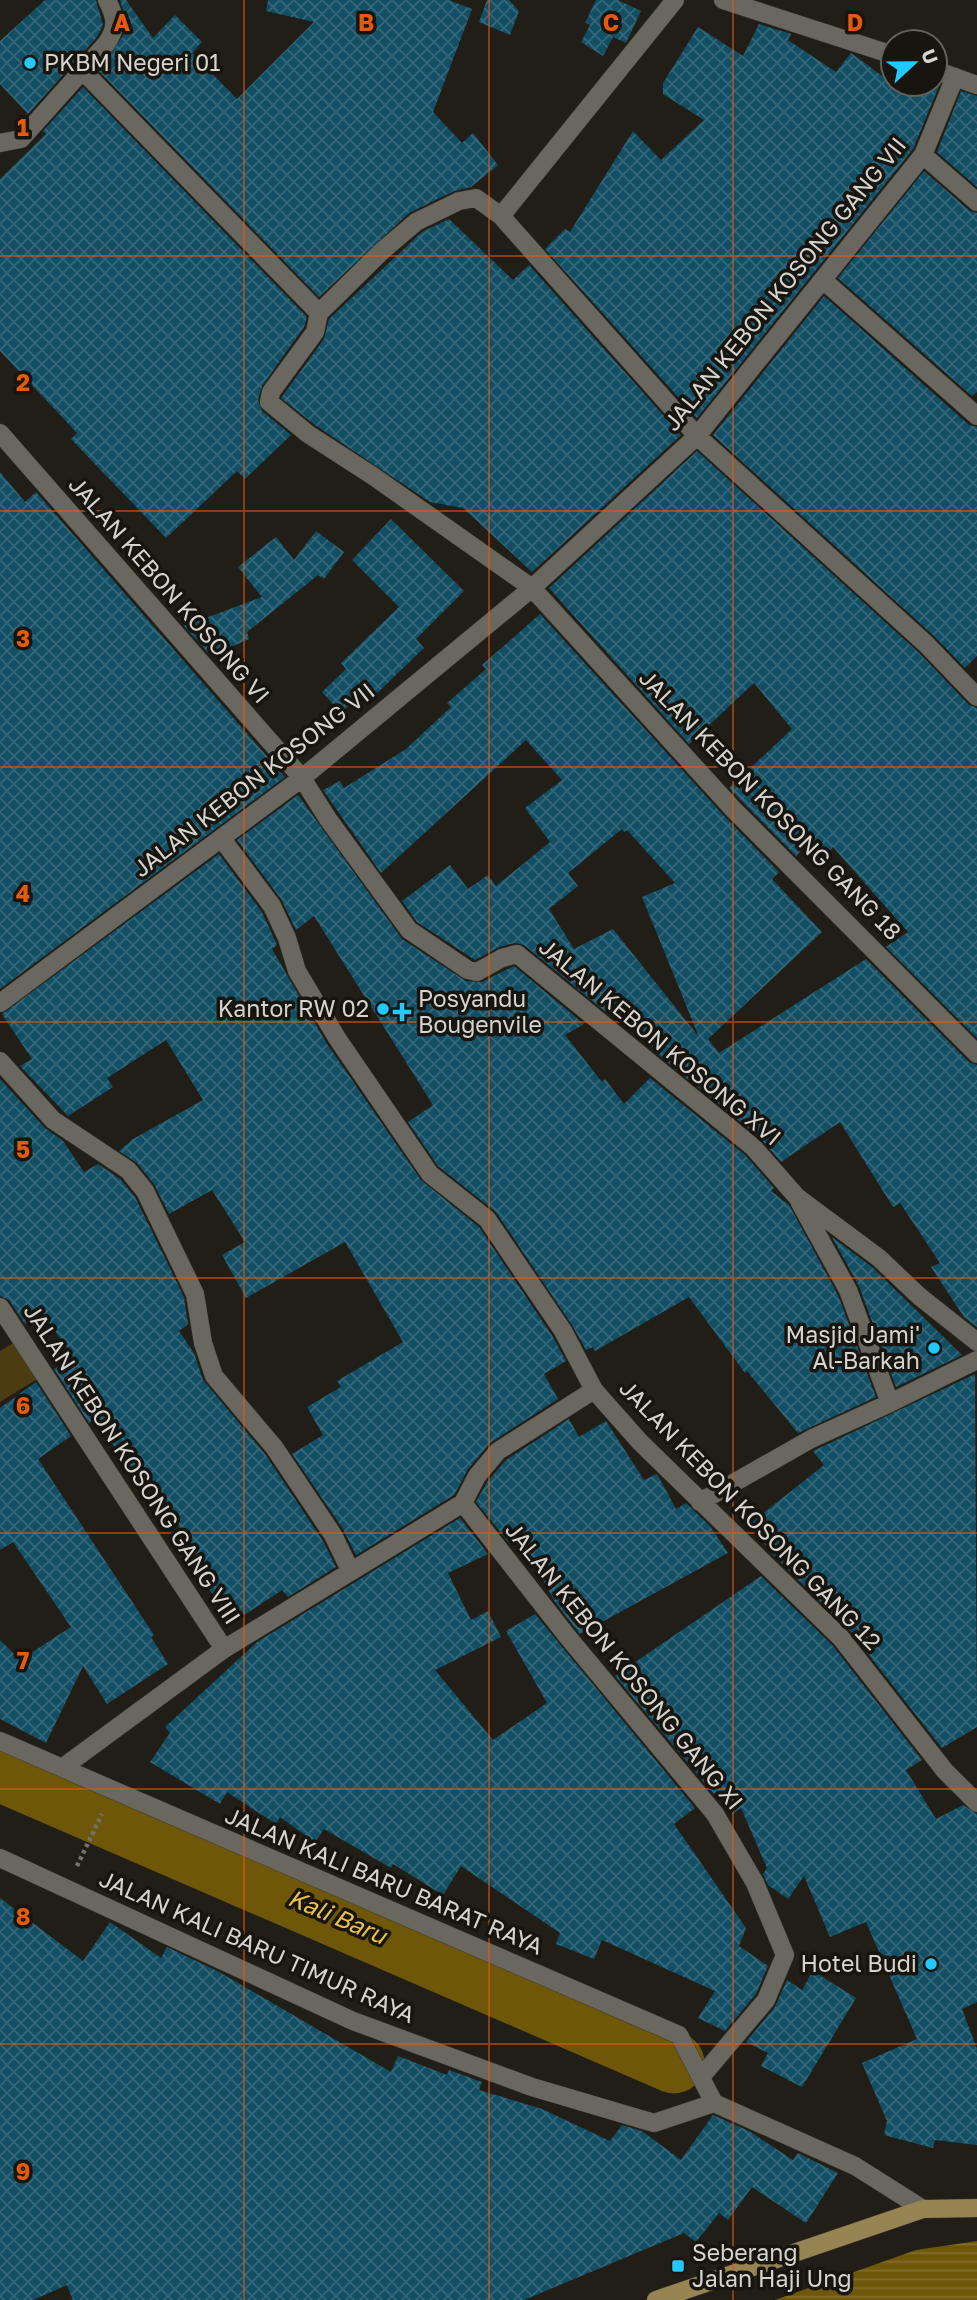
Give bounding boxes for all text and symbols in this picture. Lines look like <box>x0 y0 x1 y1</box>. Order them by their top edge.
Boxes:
text: A <box>114 8 131 36</box>
text: B <box>358 8 374 36</box>
text: C <box>603 8 619 36</box>
text: D <box>847 8 863 36</box>
north arrow <box>879 28 949 98</box>
text: U <box>917 46 943 67</box>
place label: PKBM Negeri 01 <box>44 48 220 76</box>
marker: PKBM Negeri 01 <box>22 55 38 71</box>
text: 1 <box>17 113 29 141</box>
street label: JALAN KEBON KOSONG GANG VII <box>657 131 911 436</box>
text: 2 <box>16 368 30 396</box>
street label: JALAN KEBON KOSONG VI <box>64 470 276 709</box>
text: 3 <box>16 624 30 652</box>
street label: JALAN KEBON KOSONG GANG 18 <box>634 663 907 945</box>
street label: JALAN KEBON KOSONG VII <box>127 676 380 882</box>
text: 4 <box>16 879 30 907</box>
street label: JALAN KEBON KOSONG XVI <box>534 932 787 1151</box>
place label: Posyandu Bougenvile <box>418 984 542 1038</box>
place label: Kantor RW 02 <box>218 994 369 1022</box>
marker: Kantor RW 02 <box>375 1001 391 1017</box>
marker: Posyandu Bougenvile <box>392 1002 412 1022</box>
text: 5 <box>16 1135 30 1163</box>
street label: JALAN KEBON KOSONG GANG VIII <box>19 1298 247 1629</box>
place label: Masjid Jami' Al-Barkah <box>785 1320 920 1374</box>
marker: Masjid Jami' Al-Barkah <box>926 1340 942 1356</box>
street label: JALAN KEBON KOSONG GANG 12 <box>614 1374 887 1655</box>
text: 6 <box>16 1391 30 1419</box>
street label: JALAN KEBON KOSONG GANG XI <box>500 1516 750 1815</box>
text: 7 <box>17 1646 29 1674</box>
street label: JALAN KALI BARU BARAT RAYA <box>221 1800 547 1960</box>
street label: JALAN KALI BARU TIMUR RAYA <box>95 1864 419 2028</box>
water label: Kali Baru <box>284 1882 392 1950</box>
text: 8 <box>16 1902 30 1930</box>
place label: Hotel Budi <box>800 1949 917 1977</box>
marker: Hotel Budi <box>923 1956 939 1972</box>
text: 9 <box>16 2157 30 2185</box>
place label: Seberang Jalan Haji Ung <box>692 2238 852 2292</box>
marker: Seberang Jalan Haji Ung <box>670 2258 686 2274</box>

